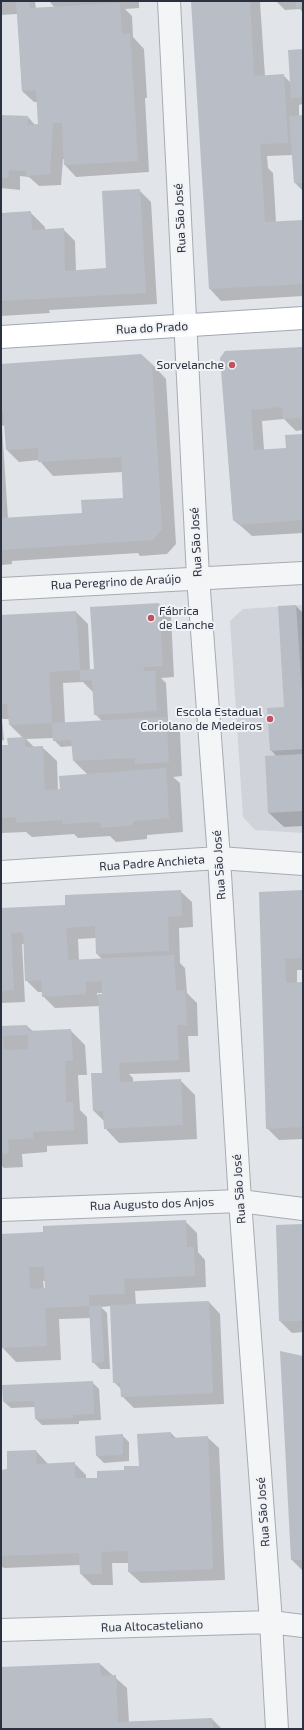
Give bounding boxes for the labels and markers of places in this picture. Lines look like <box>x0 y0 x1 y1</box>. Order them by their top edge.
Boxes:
place label: Sorvelanche <box>157 358 224 372</box>
marker: Sorvelanche <box>227 360 237 370</box>
place label: Fábrica de Lanche <box>159 604 214 632</box>
marker: Fábrica de Lanche <box>146 613 156 623</box>
place label: Escola Estadual Coriolano de Medeiros <box>140 705 262 733</box>
marker: Escola Estadual Coriolano de Medeiros <box>265 714 275 724</box>

